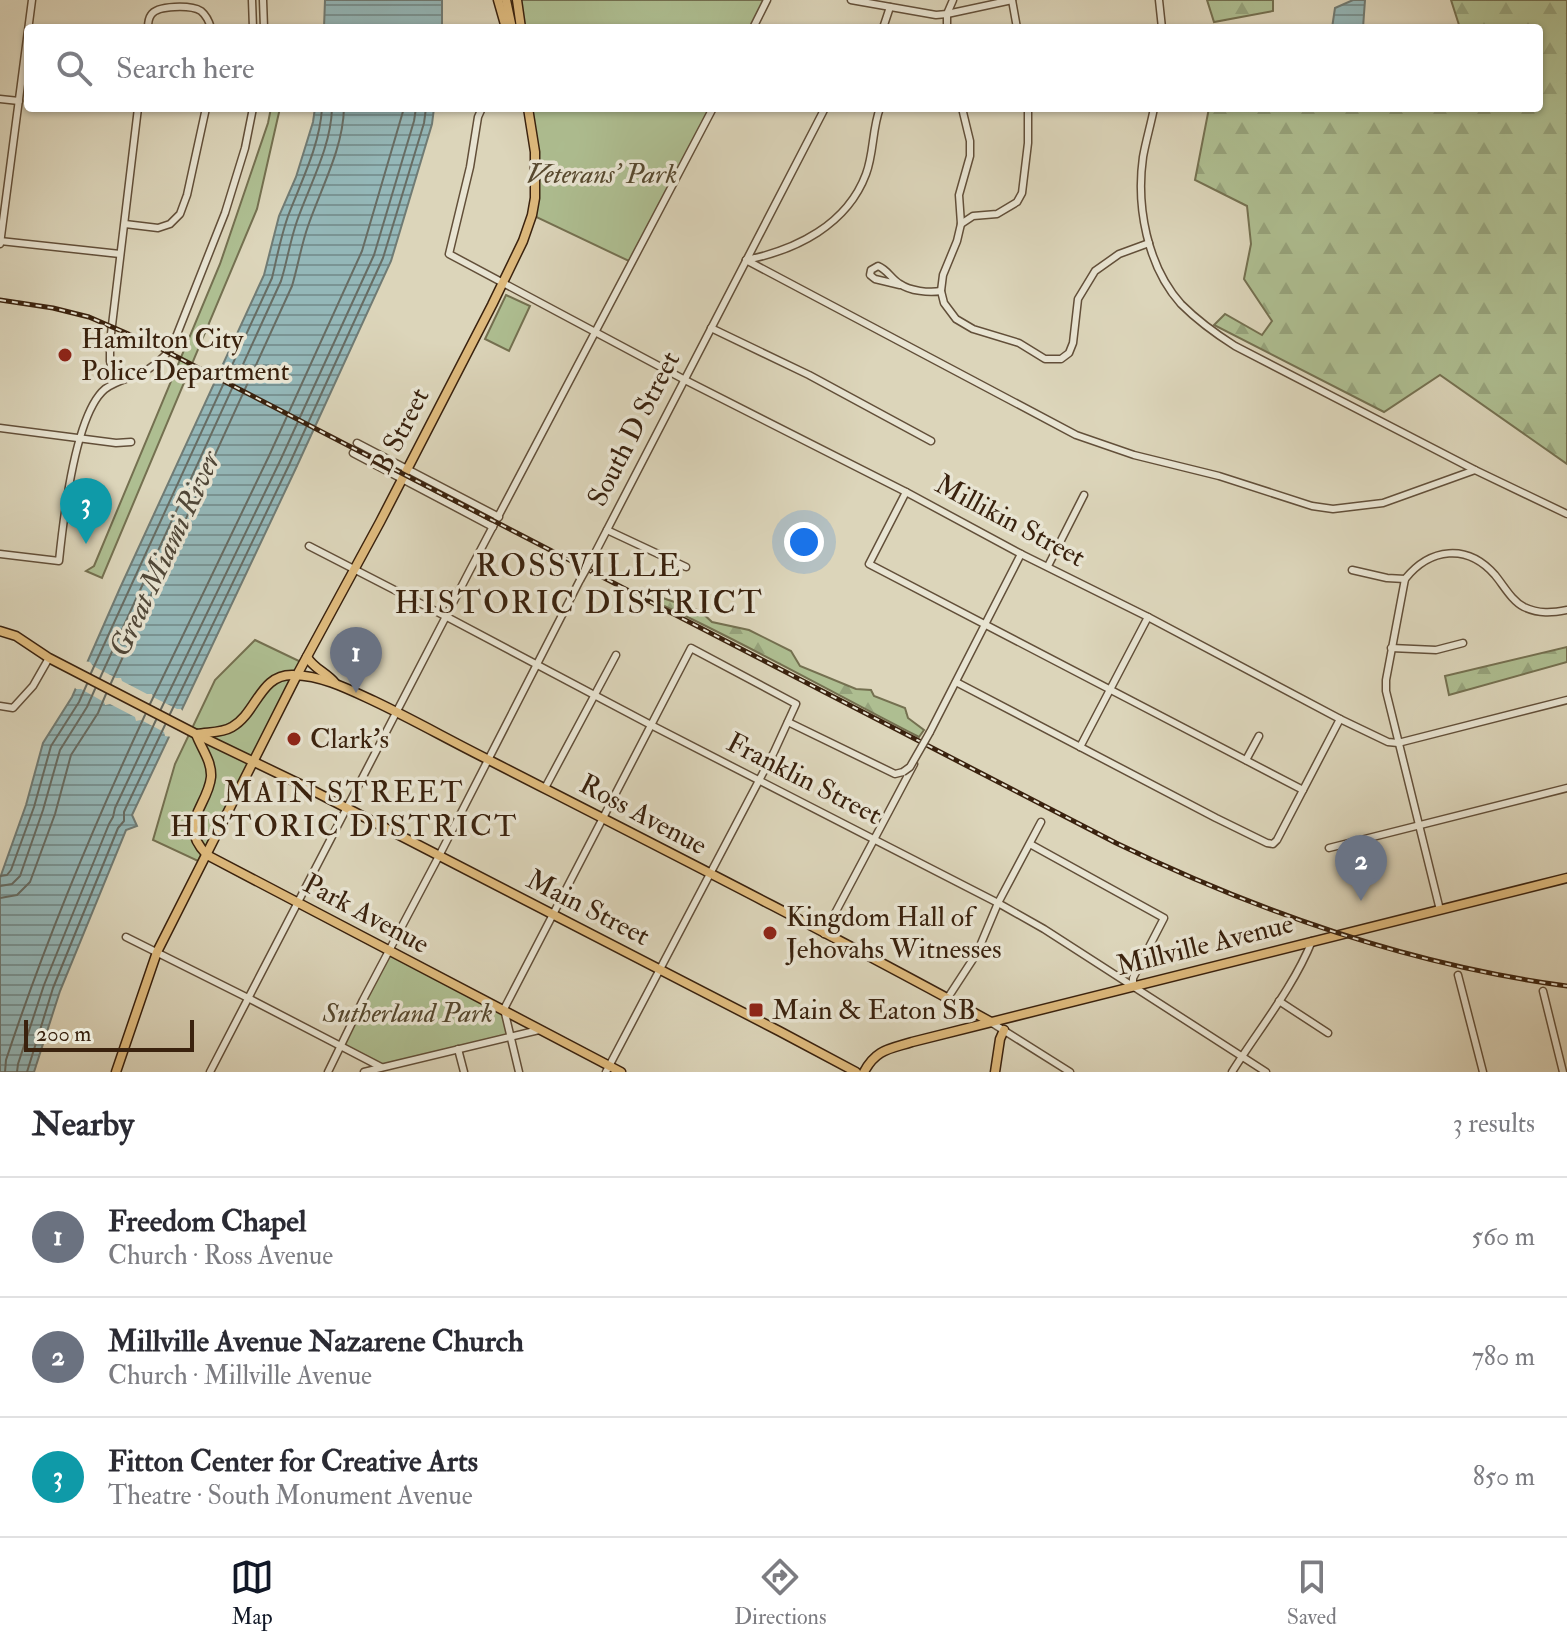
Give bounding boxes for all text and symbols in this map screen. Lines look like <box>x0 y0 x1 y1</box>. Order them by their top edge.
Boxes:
search box <box>24 24 1543 112</box>
icon: search <box>52 46 96 90</box>
text: Search here <box>116 50 255 87</box>
park label: Veterans’ Park <box>527 157 677 192</box>
place label: Hamilton City Police Department <box>81 322 290 389</box>
marker: Hamilton City Police Department <box>56 346 74 364</box>
street label: South D Street <box>580 346 688 512</box>
street label: B Street <box>365 382 437 480</box>
water label: Great Miami River <box>101 444 230 663</box>
street label: Millikin Street <box>929 467 1091 575</box>
pin: 3 <box>60 478 112 544</box>
your location <box>784 522 824 562</box>
district label: ROSSVILLE HISTORIC DISTRICT <box>394 546 764 623</box>
pin: 1 <box>330 627 382 693</box>
place label: Clark’s <box>310 722 389 757</box>
street label: Franklin Street <box>721 725 887 833</box>
marker: Clark’s <box>285 730 303 748</box>
street label: Ross Avenue <box>573 767 713 863</box>
district label: MAIN STREET HISTORIC DISTRICT <box>170 774 518 845</box>
pin: 2 <box>1335 835 1387 901</box>
street label: Main Street <box>520 862 656 954</box>
street label: Park Avenue <box>297 866 435 962</box>
place label: Kingdom Hall of Jehovahs Witnesses <box>785 900 1002 967</box>
street label: Millville Avenue <box>1113 906 1297 984</box>
marker: Kingdom Hall of Jehovahs Witnesses <box>761 924 779 942</box>
place label: Main & Eaton SB <box>772 993 976 1028</box>
park label: Sutherland Park <box>322 996 493 1031</box>
marker: Main & Eaton SB <box>747 1001 765 1019</box>
scale bar <box>24 1016 194 1052</box>
text: 200 m <box>36 1020 91 1048</box>
text: Nearby <box>32 1103 134 1146</box>
text: 3 results <box>1453 1108 1535 1140</box>
text: Freedom Chapel <box>108 1203 306 1240</box>
text: 1 <box>53 1221 63 1253</box>
text: 560 m <box>1472 1221 1535 1253</box>
text: Church · Ross Avenue <box>108 1240 333 1272</box>
text: Millville Avenue Nazarene Church <box>108 1323 524 1360</box>
text: 2 <box>51 1341 65 1373</box>
text: 780 m <box>1472 1341 1535 1373</box>
text: Church · Millville Avenue <box>108 1360 372 1392</box>
text: Fitton Center for Creative Arts <box>108 1443 478 1480</box>
text: 3 <box>53 1461 63 1493</box>
text: 850 m <box>1473 1461 1535 1493</box>
text: Theatre · South Monument Avenue <box>108 1480 473 1512</box>
tab: Map <box>230 1555 274 1631</box>
tab: Directions <box>734 1555 827 1631</box>
tab: Saved <box>1287 1555 1337 1631</box>

